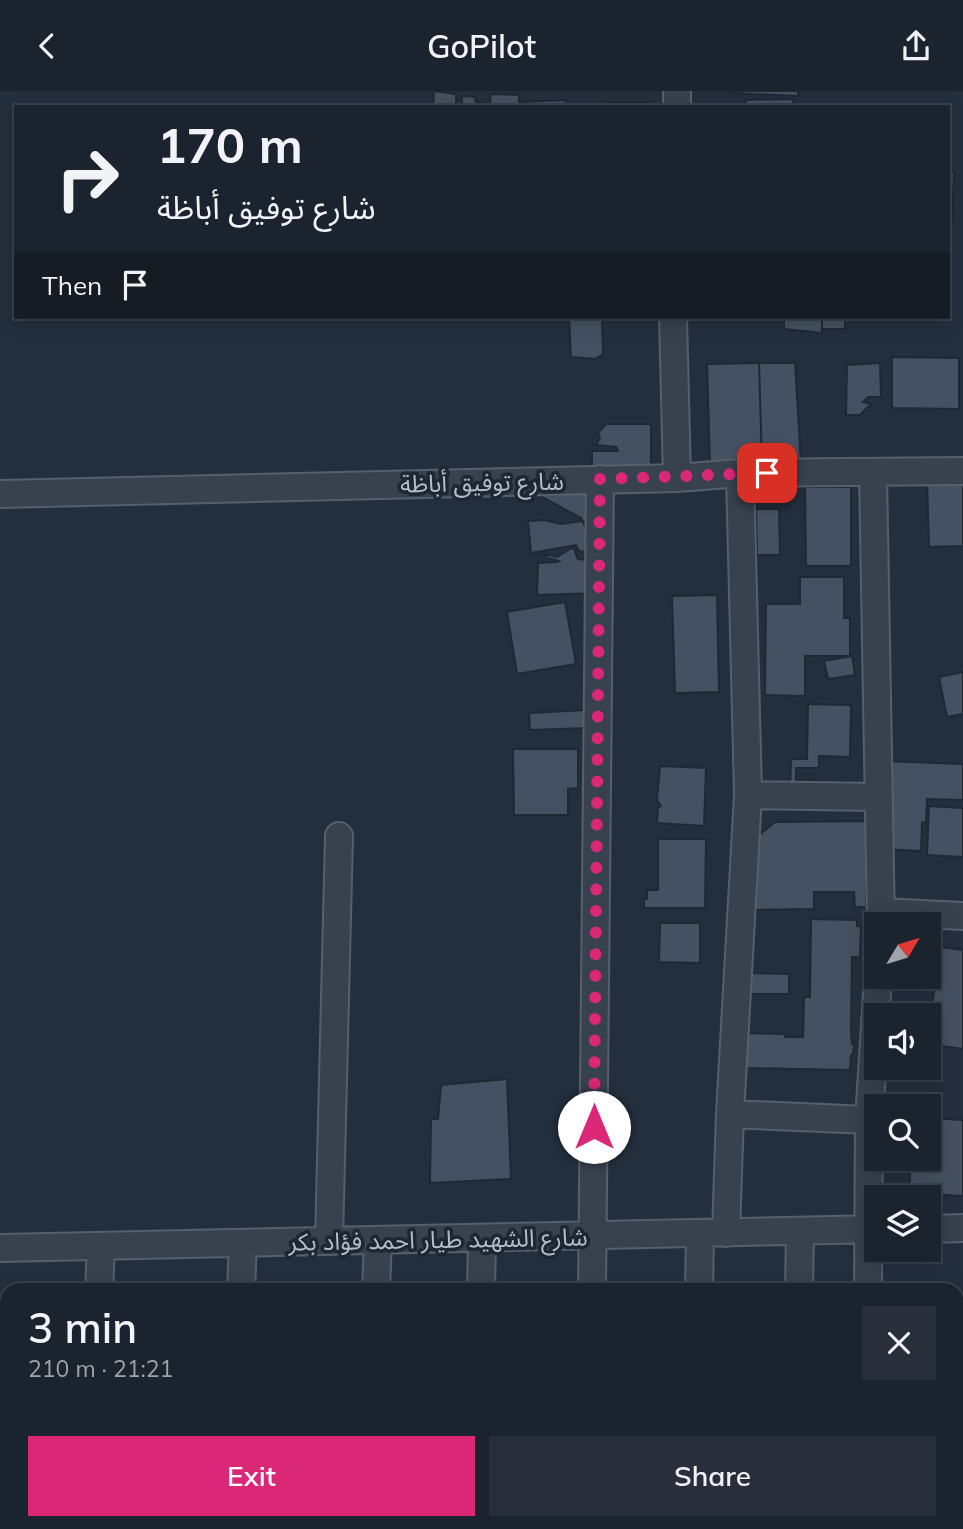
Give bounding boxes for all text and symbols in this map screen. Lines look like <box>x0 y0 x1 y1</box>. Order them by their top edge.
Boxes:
text: GoPilot <box>427 26 536 66</box>
icon: back <box>28 27 66 65</box>
icon: share <box>897 27 935 65</box>
text: 170 m <box>157 114 303 175</box>
icon: right <box>42 133 133 224</box>
text: شارع توفيق أباظة <box>157 187 376 227</box>
icon: arrive <box>116 266 154 304</box>
text: Then <box>42 269 102 302</box>
pin <box>737 443 797 503</box>
icon: arrive <box>748 454 786 492</box>
street label: شارع توفيق أباظة <box>400 466 564 501</box>
north arrow <box>864 912 942 989</box>
map controls <box>864 912 941 1262</box>
button: sound <box>864 1003 941 1080</box>
position arrow <box>557 1090 631 1164</box>
button: search <box>864 1094 941 1171</box>
button: layers <box>864 1185 941 1262</box>
street label: شارع الشهيد طيار احمد فؤاد بكر <box>287 1221 588 1260</box>
text: 3 min <box>28 1301 137 1354</box>
button: close <box>862 1306 936 1380</box>
text: 210 m · 21:21 <box>28 1354 173 1383</box>
button: Exit <box>28 1436 475 1516</box>
button: Share <box>489 1436 936 1516</box>

